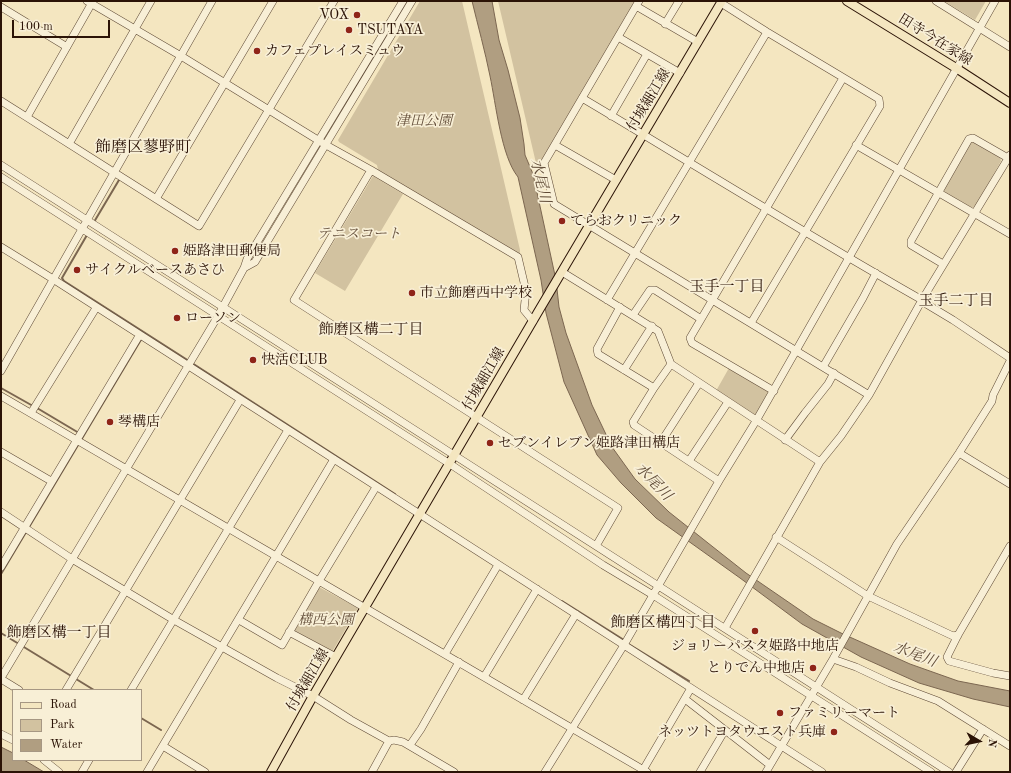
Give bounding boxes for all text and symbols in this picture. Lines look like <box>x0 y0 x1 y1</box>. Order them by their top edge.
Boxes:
place label: VOX <box>319 7 349 23</box>
marker: VOX <box>352 10 362 20</box>
street label: 田寺今在家線 <box>895 11 975 69</box>
scale bar <box>14 12 112 38</box>
text: 100 m <box>19 21 53 33</box>
place label: TSUTAYA <box>357 22 423 38</box>
marker: TSUTAYA <box>344 25 354 35</box>
place label: カフェプレイスミュウ <box>265 43 405 59</box>
marker: カフェプレイスミュウ <box>252 46 262 56</box>
street label: 付城細江線 <box>624 66 674 134</box>
park label: 津田公園 <box>396 113 452 129</box>
district label: 飾磨区蓼野町 <box>95 138 191 158</box>
water label: 水尾川 <box>526 157 554 205</box>
place label: てらおクリニック <box>570 213 682 229</box>
marker: てらおクリニック <box>557 216 567 226</box>
park label: テニスコート <box>317 226 401 242</box>
place label: 姫路津田郵便局 <box>183 243 281 259</box>
marker: 姫路津田郵便局 <box>170 246 180 256</box>
place label: サイクルベースあさひ <box>85 262 225 278</box>
marker: サイクルベースあさひ <box>72 265 82 275</box>
district label: 玉手一丁目 <box>690 278 764 296</box>
place label: 市立飾磨西中学校 <box>420 285 532 301</box>
marker: 市立飾磨西中学校 <box>407 288 417 298</box>
district label: 玉手二丁目 <box>919 292 993 310</box>
place label: ローソン <box>185 310 241 326</box>
marker: ローソン <box>172 313 182 323</box>
district label: 飾磨区構二丁目 <box>319 321 423 339</box>
street label: 付城細江線 <box>459 344 509 414</box>
place label: 快活CLUB <box>261 352 327 368</box>
marker: 快活CLUB <box>248 355 258 365</box>
place label: 琴構店 <box>118 414 160 430</box>
marker: 琴構店 <box>105 417 115 427</box>
place label: セブンイレブン姫路津田構店 <box>498 435 680 451</box>
marker: セブンイレブン姫路津田構店 <box>485 438 495 448</box>
water label: 水尾川 <box>631 460 675 504</box>
park label: 構西公園 <box>298 612 354 628</box>
district label: 飾磨区構四丁目 <box>611 614 715 632</box>
district label: 飾磨区構一丁目 <box>7 624 111 642</box>
marker: ジョリーパスタ姫路中地店 <box>750 626 760 636</box>
place label: ジョリーパスタ姫路中地店 <box>671 638 839 654</box>
water label: 水尾川 <box>891 639 939 671</box>
street label: 付城細江線 <box>283 645 333 715</box>
place label: とりでん中地店 <box>707 660 805 676</box>
marker: とりでん中地店 <box>808 663 818 673</box>
legend <box>12 689 142 761</box>
text: Road <box>50 699 77 711</box>
place label: ファミリーマート <box>788 705 900 721</box>
marker: ファミリーマート <box>775 708 785 718</box>
text: Park <box>50 719 75 731</box>
north arrow <box>959 721 999 761</box>
place label: ネッツトヨタウエスト兵庫 <box>658 724 826 740</box>
marker: ネッツトヨタウエスト兵庫 <box>829 727 839 737</box>
text: N <box>985 738 997 748</box>
text: Water <box>50 739 82 751</box>

